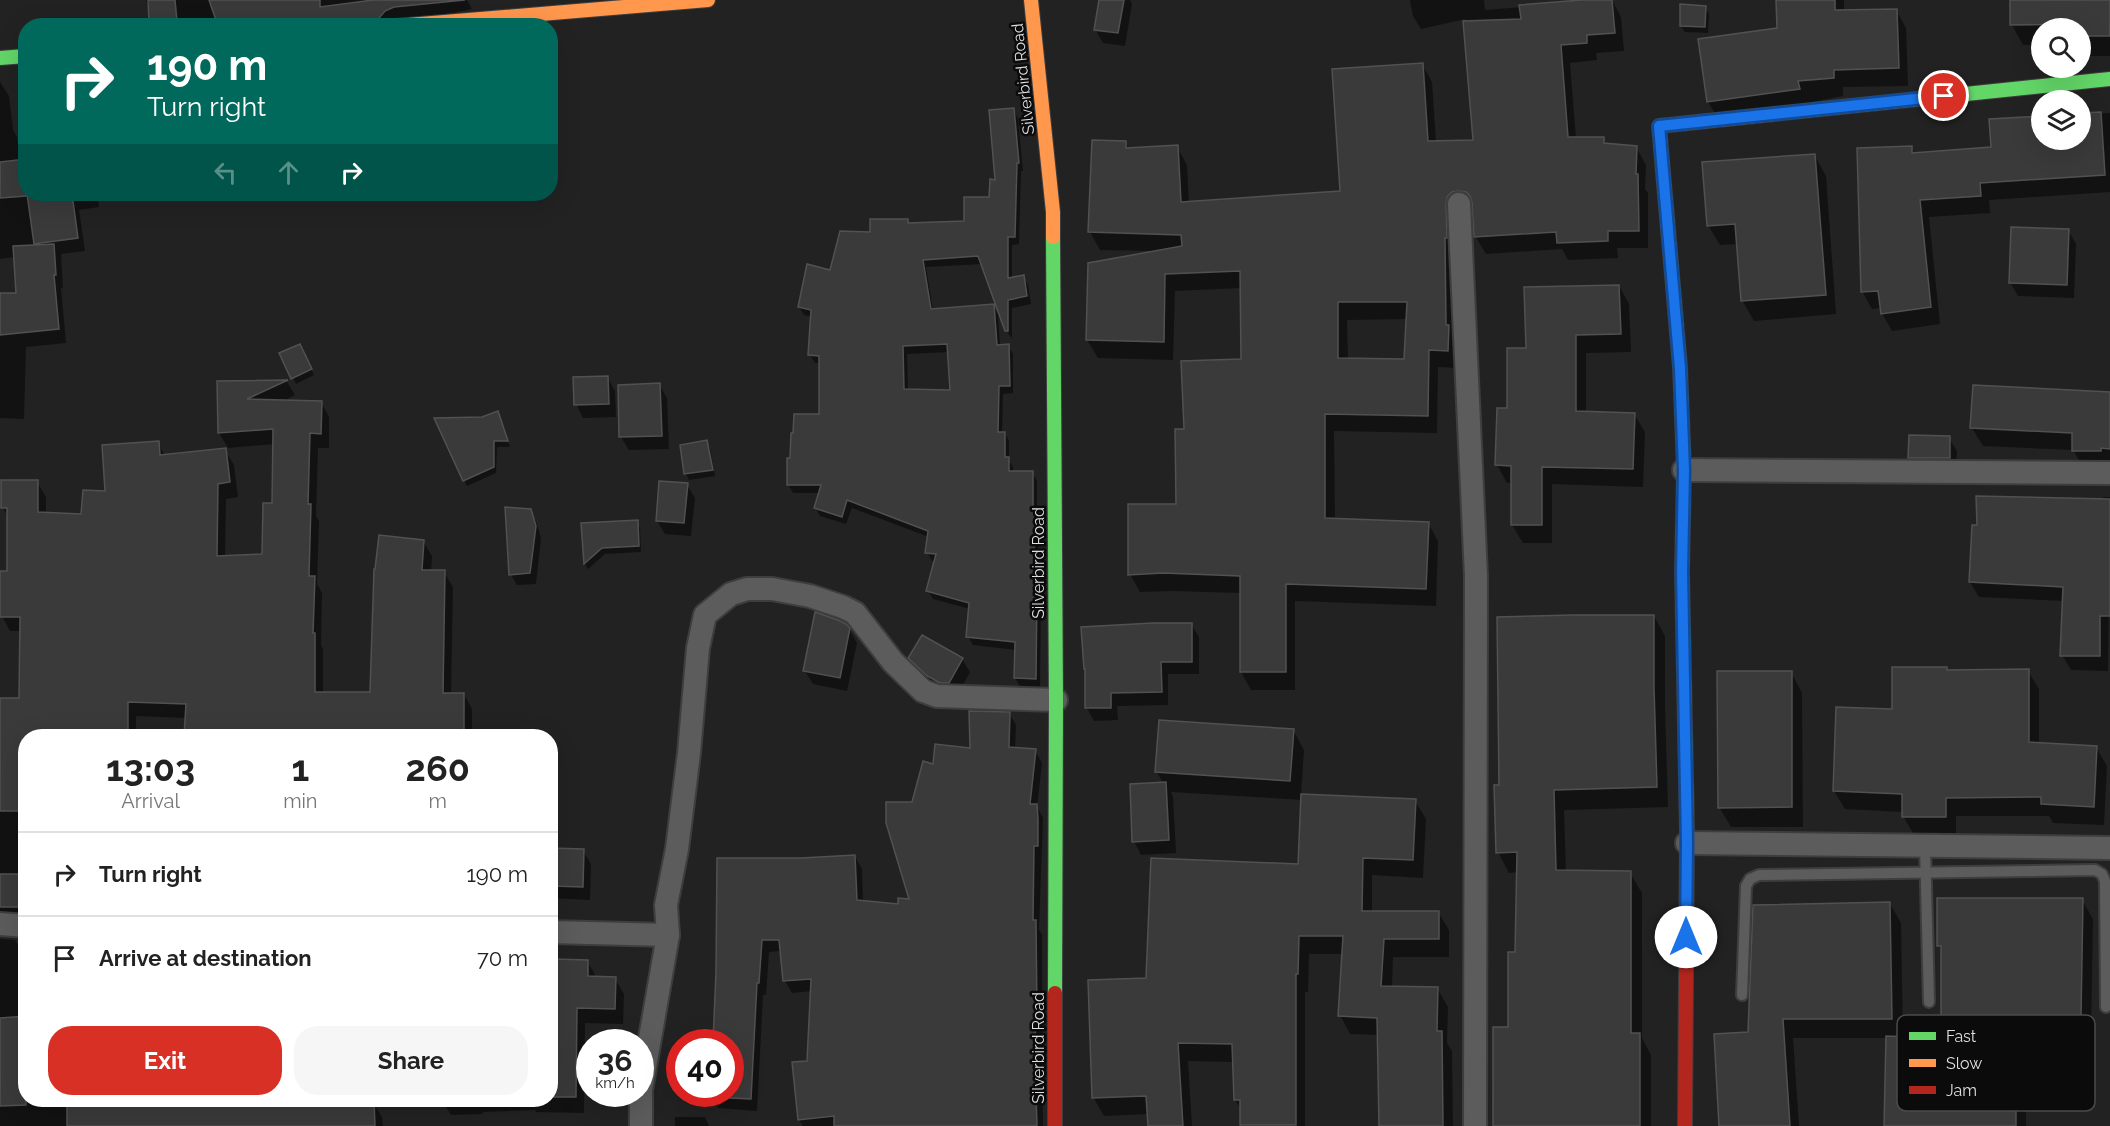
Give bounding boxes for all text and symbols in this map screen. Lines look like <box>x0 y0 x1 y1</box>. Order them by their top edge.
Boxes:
map controls <box>2031 18 2091 150</box>
button: search <box>2031 18 2091 78</box>
street label: Silverbird Road <box>1008 22 1038 136</box>
text: 190 m <box>147 41 267 90</box>
icon: right <box>48 42 126 120</box>
pin <box>1918 70 1969 121</box>
icon: arrive <box>1927 79 1960 112</box>
button: layers <box>2031 90 2091 150</box>
text: Turn right <box>147 91 266 122</box>
icon: left <box>209 156 242 189</box>
icon: ahead <box>272 156 305 189</box>
icon: right <box>335 156 368 189</box>
street label: Silverbird Road <box>1029 507 1048 619</box>
text: 13:03 <box>106 747 195 789</box>
text: 1 <box>291 747 309 789</box>
text: 260 <box>406 747 470 789</box>
text: Arrival <box>121 789 180 813</box>
text: min <box>283 789 318 813</box>
text: m <box>429 789 447 813</box>
icon: right <box>48 858 81 891</box>
text: Turn right <box>99 861 202 887</box>
text: 190 m <box>466 861 528 887</box>
position arrow <box>1654 905 1718 969</box>
icon: arrive <box>48 942 81 975</box>
text: Arrive at destination <box>99 945 312 971</box>
text: 70 m <box>477 945 528 971</box>
street label: Silverbird Road <box>1029 992 1048 1104</box>
legend <box>1897 1015 2095 1111</box>
button: Exit <box>48 1026 282 1095</box>
button: Share <box>294 1026 528 1095</box>
text: Fast <box>1946 1027 1977 1046</box>
speed limit sign: 40 <box>666 1029 744 1107</box>
text: 36 <box>598 1043 632 1078</box>
text: Slow <box>1946 1054 1982 1073</box>
text: km/h <box>595 1074 635 1092</box>
text: Jam <box>1946 1081 1977 1100</box>

